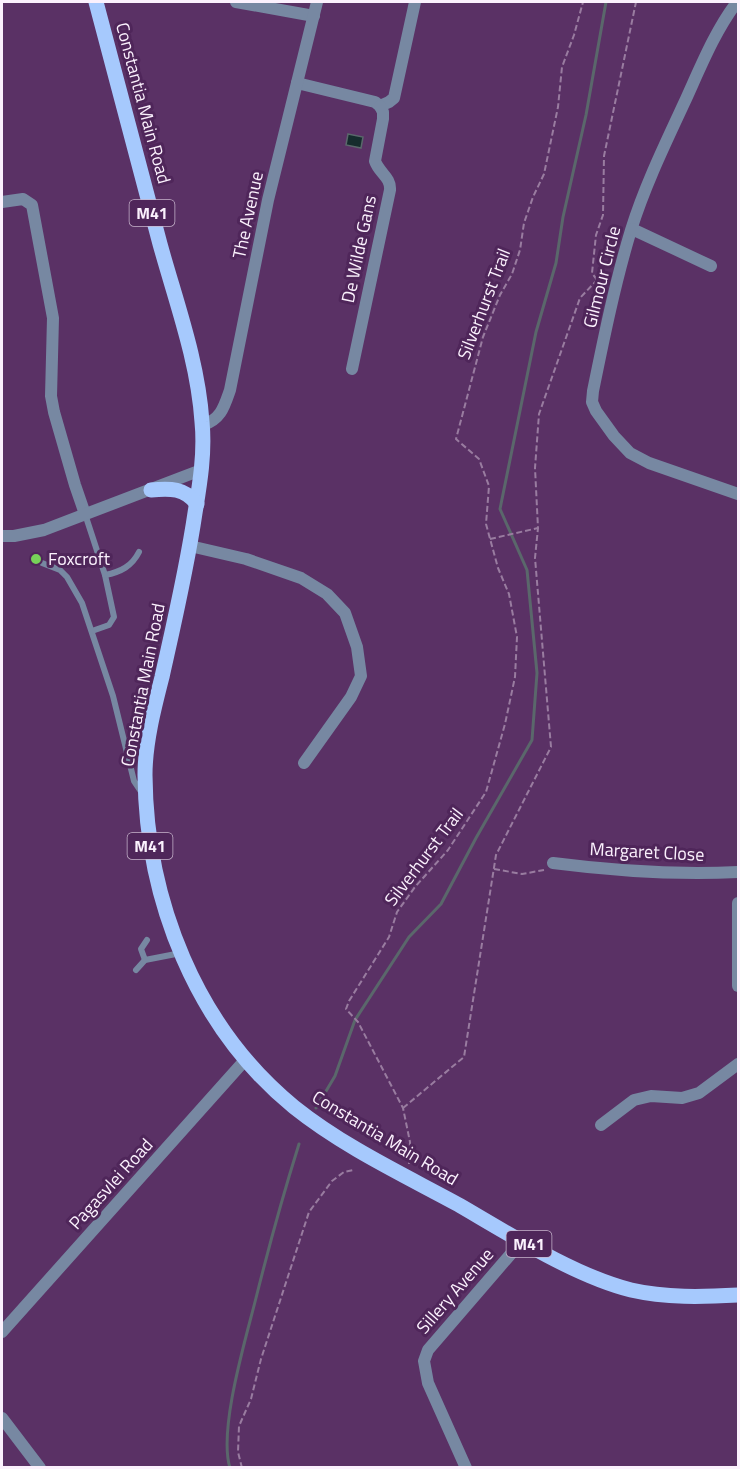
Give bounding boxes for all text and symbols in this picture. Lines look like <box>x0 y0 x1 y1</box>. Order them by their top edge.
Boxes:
street label: Constantia Main Road <box>109 19 178 187</box>
street label: The Avenue <box>225 169 270 261</box>
street label: De Wilde Gans <box>334 193 383 305</box>
road number: M41 <box>130 200 174 226</box>
street label: Gilmour Circle <box>576 223 627 331</box>
street label: Silverhurst Trail <box>450 244 517 363</box>
place label: Foxcroft <box>48 545 111 572</box>
marker: Foxcroft <box>29 552 43 566</box>
street label: Constantia Main Road <box>113 601 172 769</box>
street label: Silverhurst Trail <box>378 802 470 912</box>
road number: M41 <box>128 833 172 859</box>
street label: Margaret Close <box>589 835 705 868</box>
street label: Constantia Main Road <box>307 1083 463 1192</box>
street label: Pagasvlei Road <box>62 1132 159 1235</box>
road number: M41 <box>506 1231 552 1257</box>
street label: Sillery Avenue <box>410 1242 500 1340</box>

